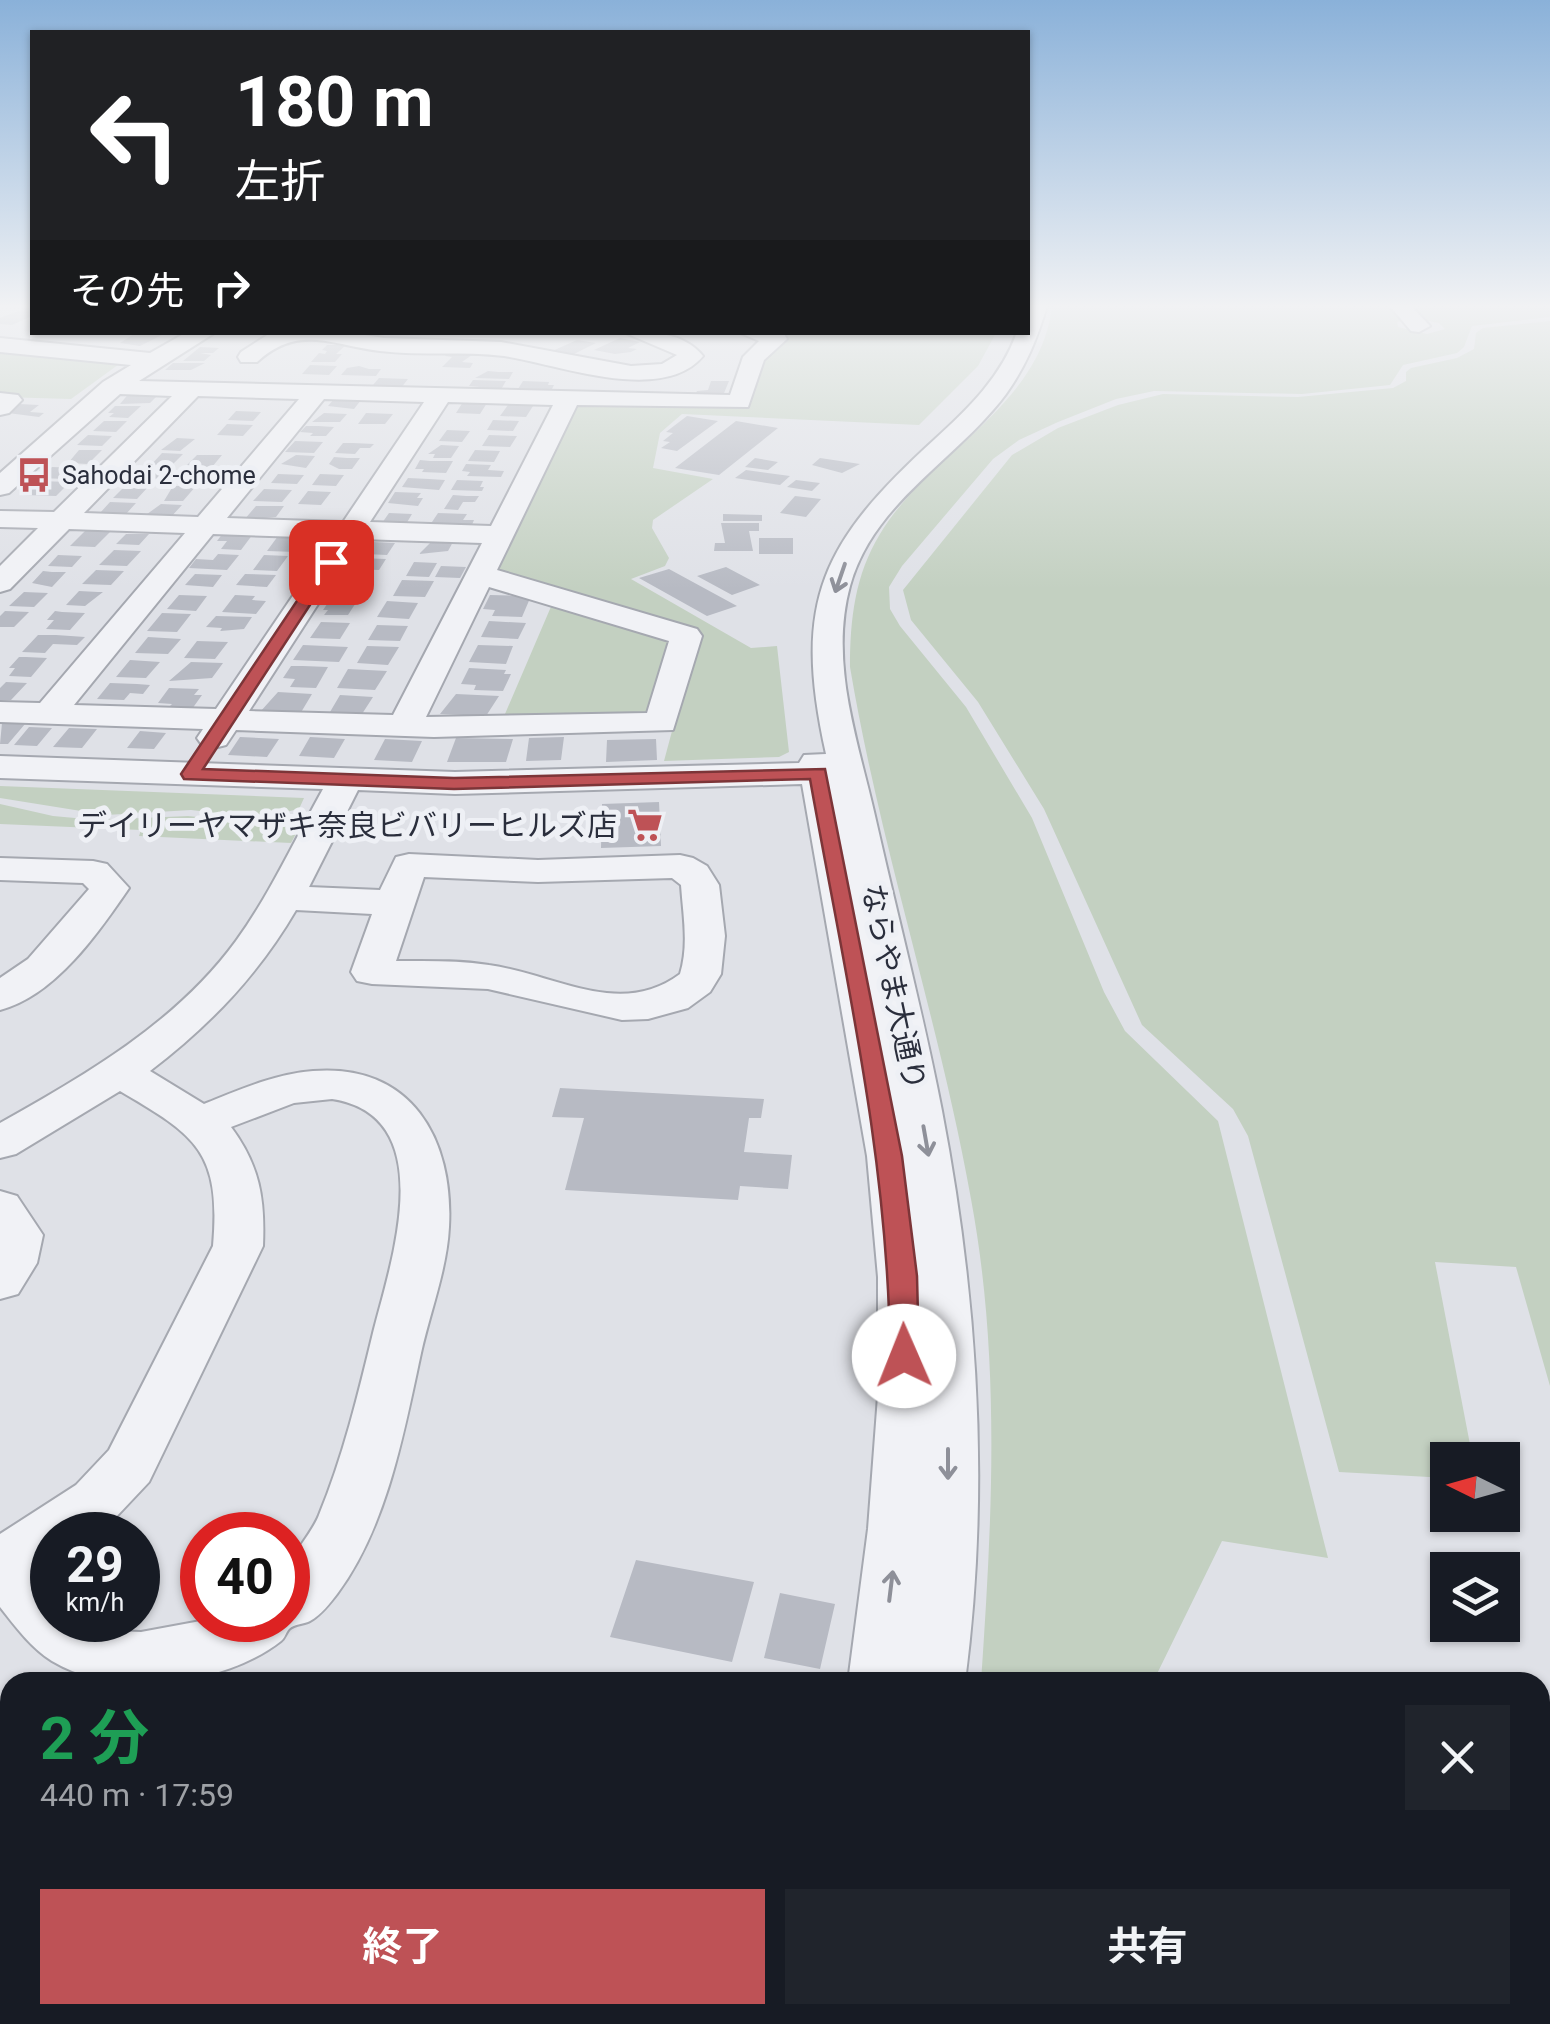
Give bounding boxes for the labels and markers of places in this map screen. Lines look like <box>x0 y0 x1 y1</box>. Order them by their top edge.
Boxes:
bus stop icon: Sahodai 2-chome <box>15 456 53 494</box>
place label: Sahodai 2-chome <box>62 461 256 490</box>
pin <box>289 520 374 605</box>
supermarket icon: デイリーヤマザキ奈良ビバリーヒルズ店 <box>626 806 664 844</box>
place label: デイリーヤマザキ奈良ビバリーヒルズ店 <box>77 808 617 843</box>

